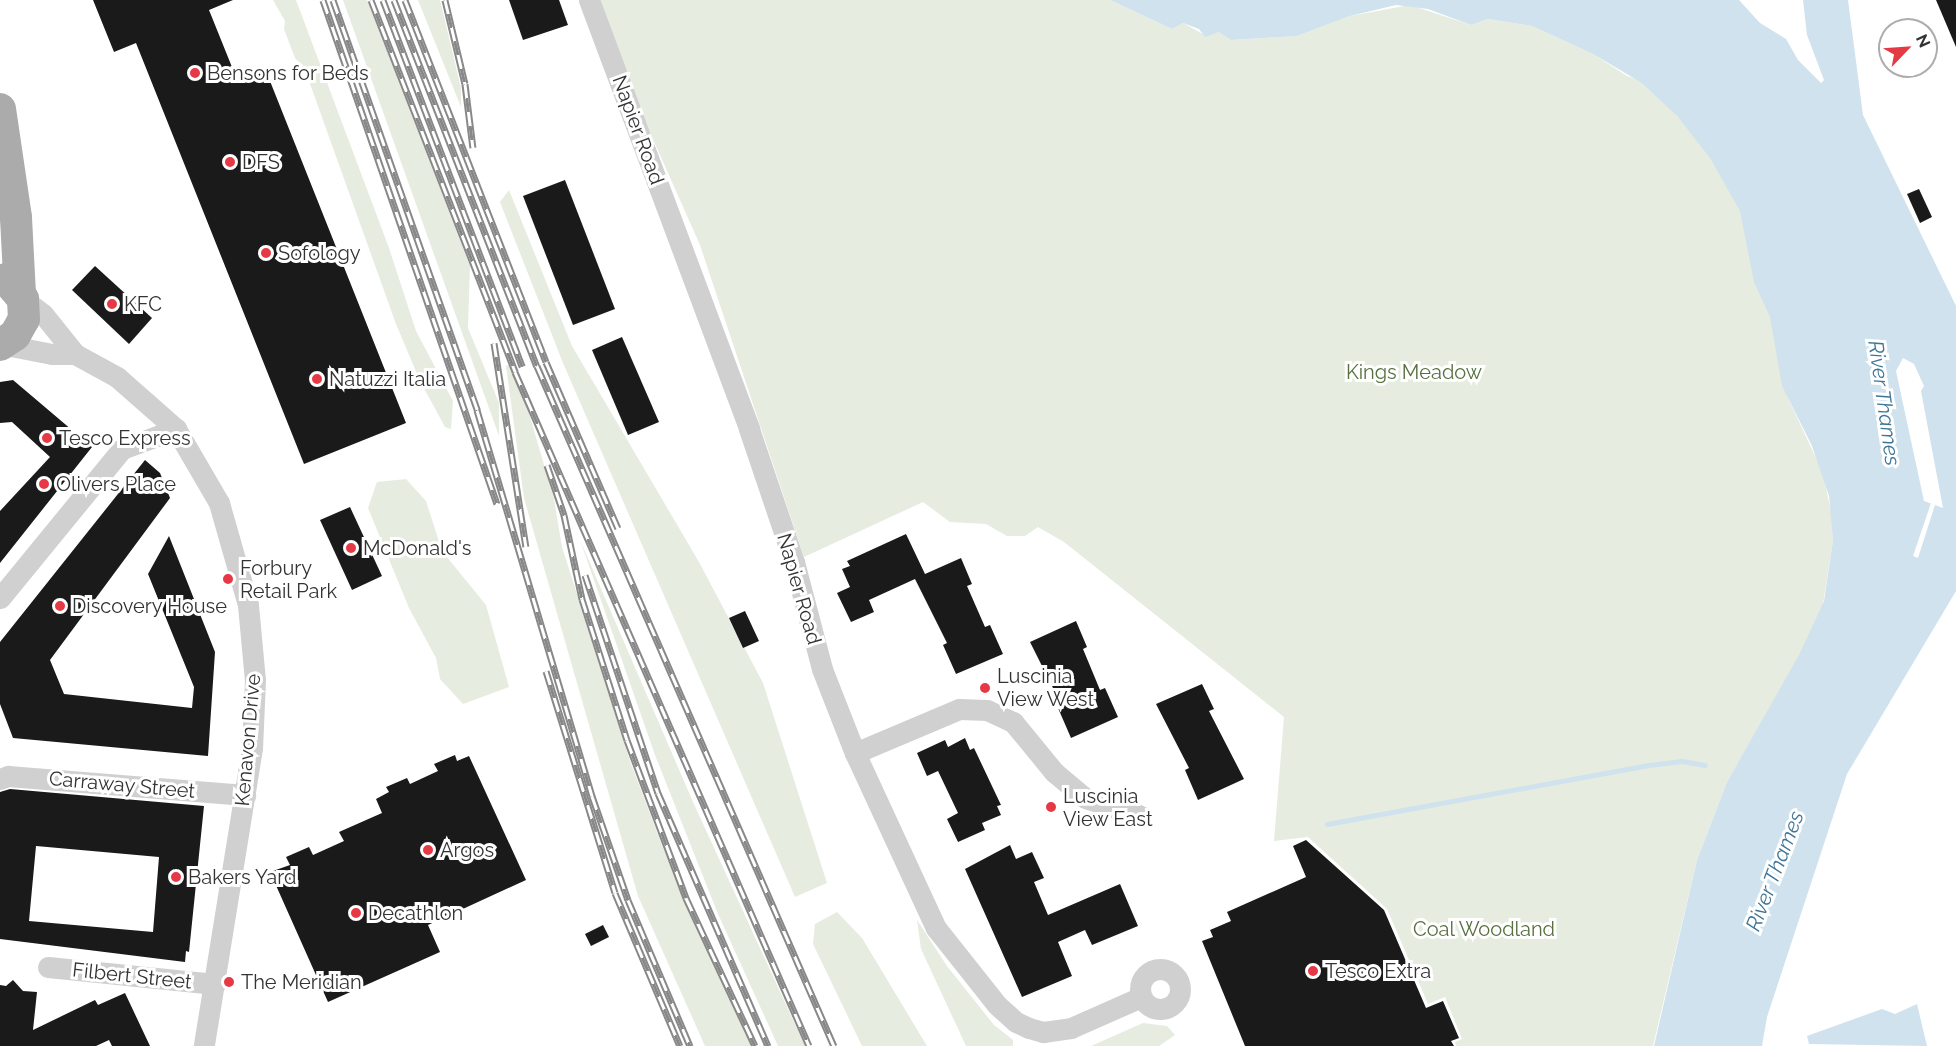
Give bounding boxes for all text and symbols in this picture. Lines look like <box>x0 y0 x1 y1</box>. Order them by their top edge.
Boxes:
north arrow <box>1878 18 1938 78</box>
text: N <box>1912 31 1934 51</box>
place label: Bensons for Beds <box>207 61 369 85</box>
marker: Bensons for Beds <box>188 66 202 80</box>
street label: Napier Road <box>607 72 669 188</box>
place label: DFS <box>242 150 280 174</box>
marker: DFS <box>223 155 237 169</box>
place label: Sofology <box>278 241 361 265</box>
marker: Sofology <box>259 246 273 260</box>
place label: KFC <box>124 292 162 316</box>
marker: KFC <box>105 297 119 311</box>
water label: River Thames <box>1863 338 1905 468</box>
park label: Kings Meadow <box>1346 360 1482 384</box>
place label: Natuzzi Italia <box>329 367 446 391</box>
marker: Natuzzi Italia <box>310 372 324 386</box>
place label: Tesco Express <box>59 426 191 450</box>
marker: Tesco Express <box>40 431 54 445</box>
place label: Olivers Place <box>56 472 176 496</box>
marker: Olivers Place <box>37 477 51 491</box>
street label: Napier Road <box>772 531 826 647</box>
place label: McDonald's <box>363 536 471 560</box>
marker: McDonald's <box>344 541 358 555</box>
place label: Forbury Retail Park <box>240 556 338 603</box>
marker: Forbury Retail Park <box>221 572 235 586</box>
place label: Discovery House <box>72 594 228 618</box>
marker: Discovery House <box>53 599 67 613</box>
place label: Luscinia View West <box>997 664 1095 711</box>
street label: Kenavon Drive <box>230 673 266 807</box>
marker: Luscinia View West <box>978 681 992 695</box>
street label: Carraway Street <box>48 767 196 803</box>
place label: Luscinia View East <box>1063 784 1153 831</box>
marker: Luscinia View East <box>1044 800 1058 814</box>
water label: River Thames <box>1740 807 1810 935</box>
place label: Argos <box>440 838 494 862</box>
marker: Argos <box>421 843 435 857</box>
place label: Bakers Yard <box>188 865 297 889</box>
marker: Bakers Yard <box>169 870 183 884</box>
place label: Decathlon <box>368 901 463 925</box>
marker: Decathlon <box>349 906 363 920</box>
park label: Coal Woodland <box>1412 917 1556 941</box>
street label: Filbert Street <box>71 958 193 994</box>
place label: Tesco Extra <box>1325 959 1431 983</box>
marker: Tesco Extra <box>1306 964 1320 978</box>
place label: The Meridian <box>241 970 362 994</box>
marker: The Meridian <box>222 975 236 989</box>

